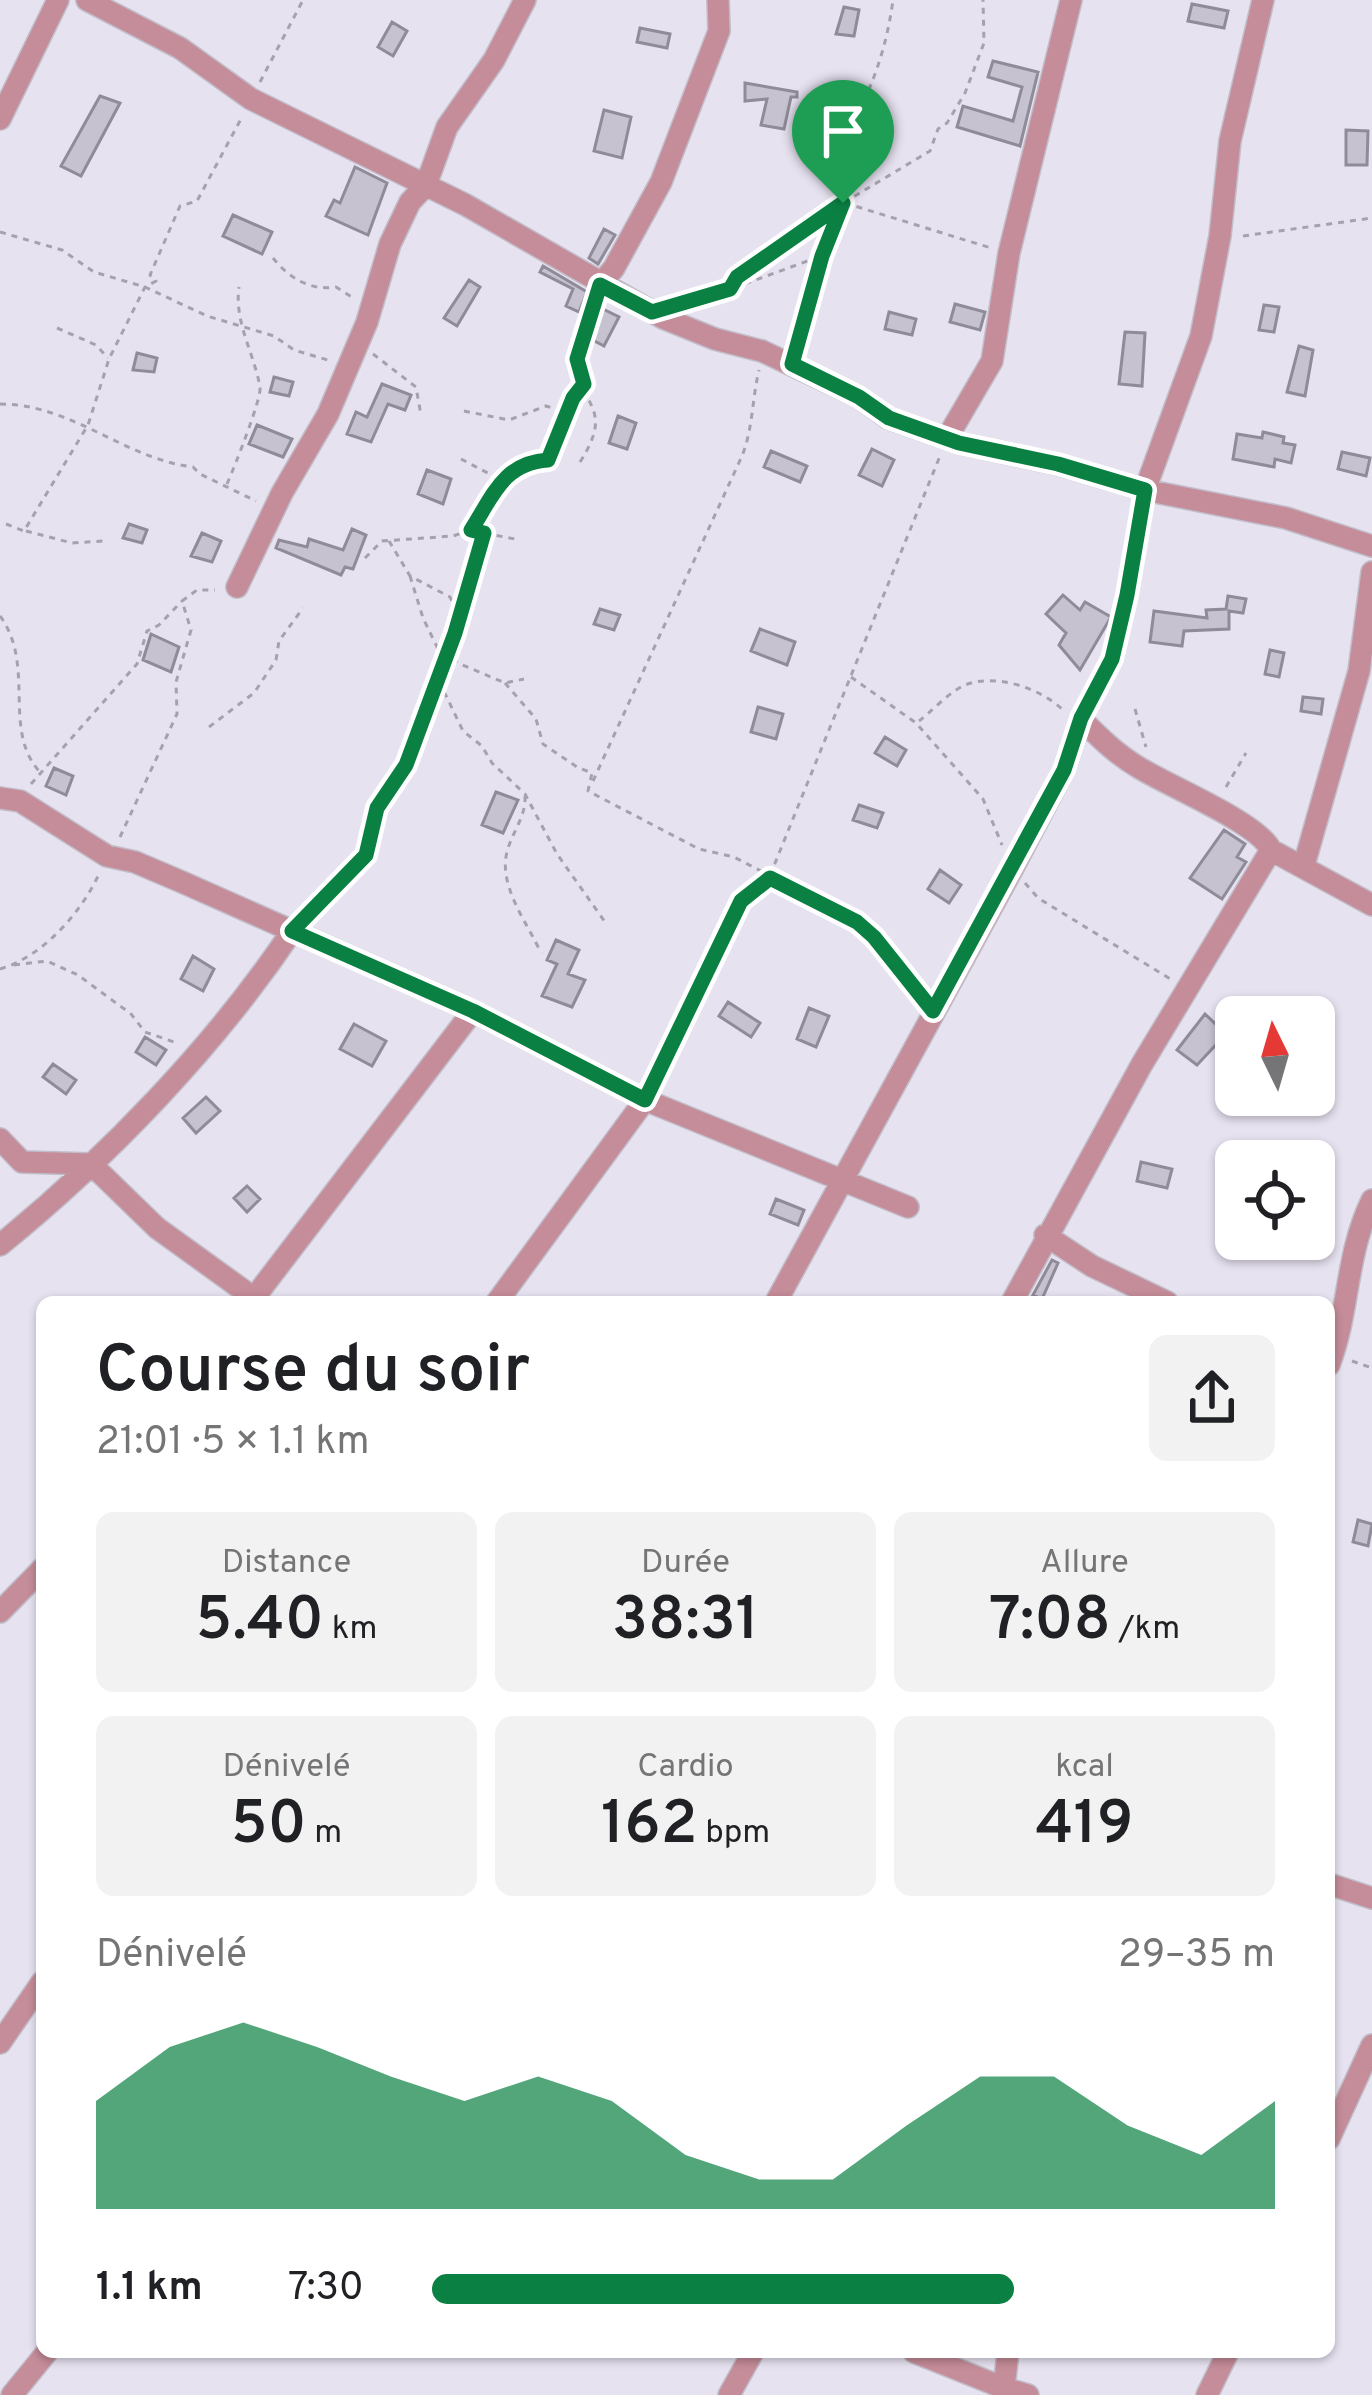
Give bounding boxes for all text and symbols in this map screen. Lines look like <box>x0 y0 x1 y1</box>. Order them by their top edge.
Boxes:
pin <box>792 80 894 203</box>
icon: arrive <box>810 98 876 164</box>
north arrow <box>1215 996 1335 1116</box>
map controls <box>1215 996 1335 1260</box>
button: locate <box>1215 1140 1335 1260</box>
text: Course du soir <box>96 1332 530 1415</box>
button: share <box>1149 1335 1275 1461</box>
text: 21:01 · 5 × 1.1 km <box>96 1419 370 1468</box>
text: Distance <box>222 1543 351 1585</box>
text: Durée <box>641 1543 730 1585</box>
text: Allure <box>1040 1543 1129 1585</box>
text: 5.40 <box>196 1585 324 1661</box>
text: 38:31 <box>612 1585 759 1661</box>
text: 7:08 <box>989 1585 1111 1661</box>
text: km <box>324 1609 377 1651</box>
text: /km <box>1111 1609 1180 1651</box>
text: Dénivelé <box>223 1747 350 1789</box>
text: Cardio <box>637 1747 734 1789</box>
text: kcal <box>1055 1747 1114 1789</box>
text: 50 <box>231 1789 307 1865</box>
text: 162 <box>601 1789 698 1865</box>
text: 419 <box>1035 1789 1134 1865</box>
text: m <box>307 1813 342 1855</box>
text: bpm <box>698 1813 770 1855</box>
text: Dénivelé <box>96 1932 247 1981</box>
text: 29–35 m <box>1118 1932 1275 1981</box>
text: 1.1 km <box>96 2265 203 2314</box>
text: 7:30 <box>288 2265 364 2314</box>

